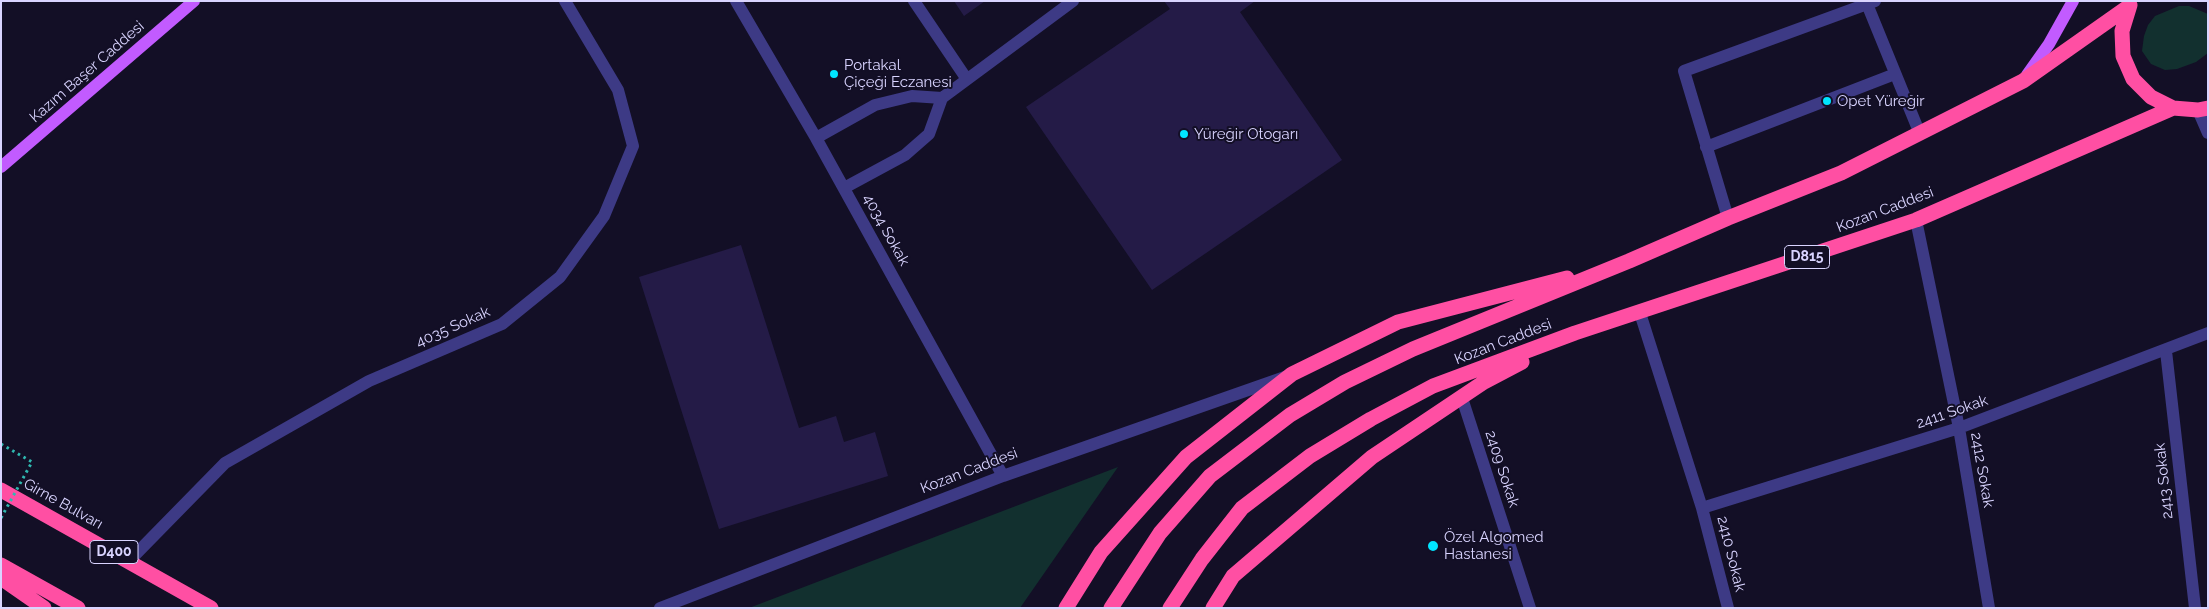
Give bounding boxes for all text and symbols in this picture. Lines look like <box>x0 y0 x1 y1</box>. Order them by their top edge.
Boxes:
street label: Kazım Başer Caddesi <box>26 17 148 127</box>
place label: Portakal Çiçeği Eczanesi <box>844 56 952 91</box>
marker: Portakal Çiçeği Eczanesi <box>828 68 840 80</box>
place label: Opet Yüreğir <box>1837 92 1924 110</box>
marker: Opet Yüreğir <box>1821 95 1833 107</box>
place label: Yüreğir Otogarı <box>1194 125 1298 143</box>
marker: Yüreğir Otogarı <box>1178 128 1190 140</box>
street label: Kozan Caddesi <box>1834 183 1936 237</box>
street label: 4034 Sokak <box>859 191 913 269</box>
road number: D815 <box>1784 246 1830 268</box>
street label: 4035 Sokak <box>413 303 493 351</box>
street label: Kozan Caddesi <box>1452 315 1554 369</box>
street label: 2411 Sokak <box>1914 391 1990 433</box>
street label: 2409 Sokak <box>1481 428 1523 510</box>
street label: 2412 Sokak <box>1967 431 1997 509</box>
street label: 2413 Sokak <box>2151 442 2177 520</box>
street label: Kozan Caddesi <box>918 444 1020 498</box>
street label: Girne Bulvarı <box>20 475 106 533</box>
street label: 2410 Sokak <box>1713 514 1749 594</box>
place label: Özel Algomed Hastanesi <box>1444 528 1544 563</box>
marker: Özel Algomed Hastanesi <box>1426 539 1440 553</box>
road number: D400 <box>90 540 138 564</box>

